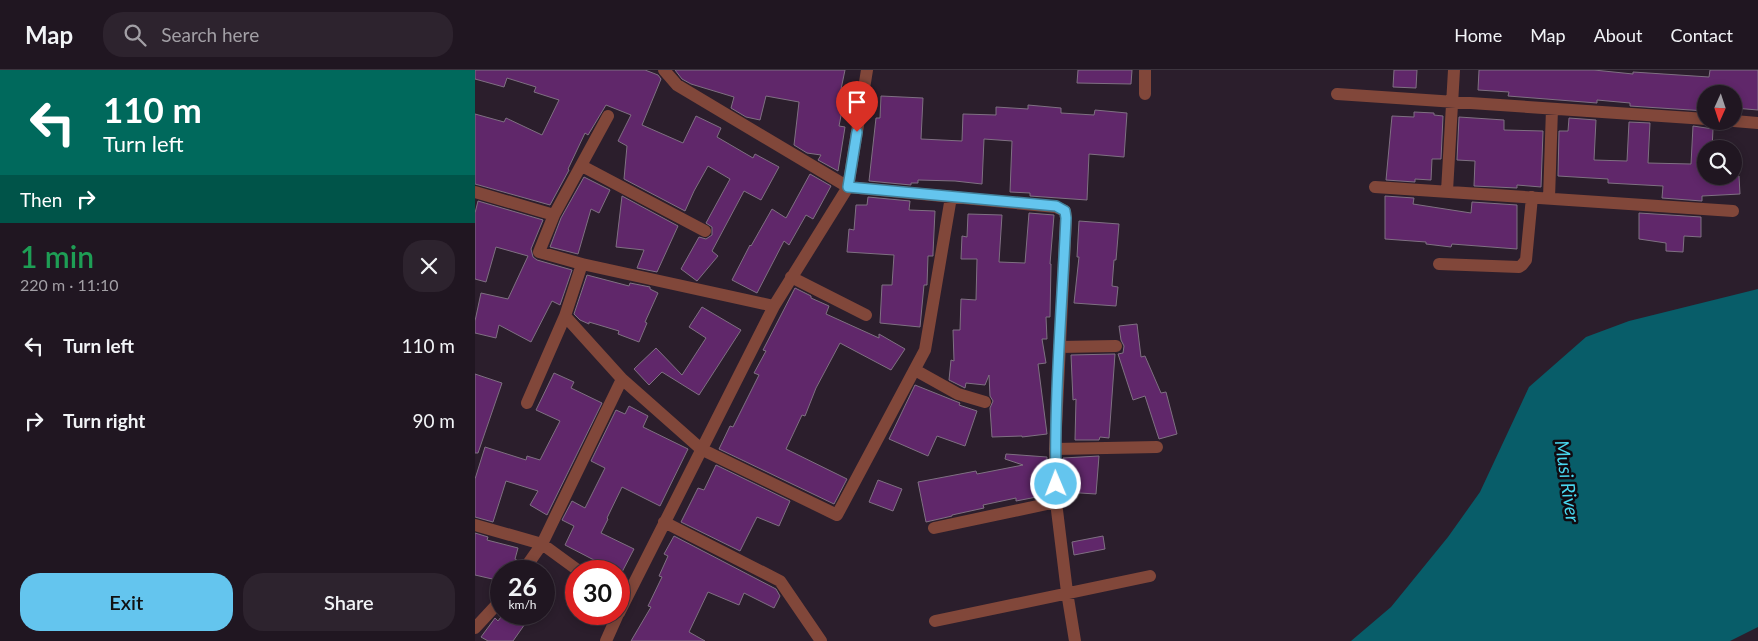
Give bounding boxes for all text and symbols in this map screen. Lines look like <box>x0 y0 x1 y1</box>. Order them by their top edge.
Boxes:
search box <box>103 12 453 57</box>
text: Map <box>25 20 73 49</box>
icon: search <box>121 21 149 49</box>
text: Search here <box>161 23 259 46</box>
text: Home <box>1454 24 1502 46</box>
text: Map <box>1530 24 1566 46</box>
text: About <box>1594 24 1643 46</box>
text: Contact <box>1671 24 1733 46</box>
pin <box>836 81 878 132</box>
north arrow <box>1697 85 1743 130</box>
map controls <box>1697 85 1742 185</box>
text: 110 m <box>103 88 202 130</box>
icon: arrive <box>843 88 871 116</box>
icon: left <box>20 90 85 155</box>
text: Turn left <box>103 130 184 157</box>
button: search <box>1697 140 1742 185</box>
icon: right <box>72 185 100 213</box>
text: Then <box>20 188 62 211</box>
text: 1 min <box>20 238 94 274</box>
button: close <box>403 240 455 292</box>
text: 220 m · 11:10 <box>20 275 119 294</box>
icon: left <box>20 332 48 360</box>
text: Turn left <box>63 334 134 357</box>
text: 110 m <box>401 334 455 357</box>
icon: right <box>20 407 48 435</box>
text: Turn right <box>63 409 145 432</box>
text: 90 m <box>412 409 455 432</box>
water label: Musi River <box>1551 439 1585 524</box>
position arrow <box>1029 457 1081 509</box>
speed limit sign: 30 <box>565 560 630 625</box>
text: 26 <box>508 571 537 601</box>
button: Exit <box>20 573 233 631</box>
button: Share <box>243 573 455 631</box>
text: km/h <box>508 597 537 612</box>

